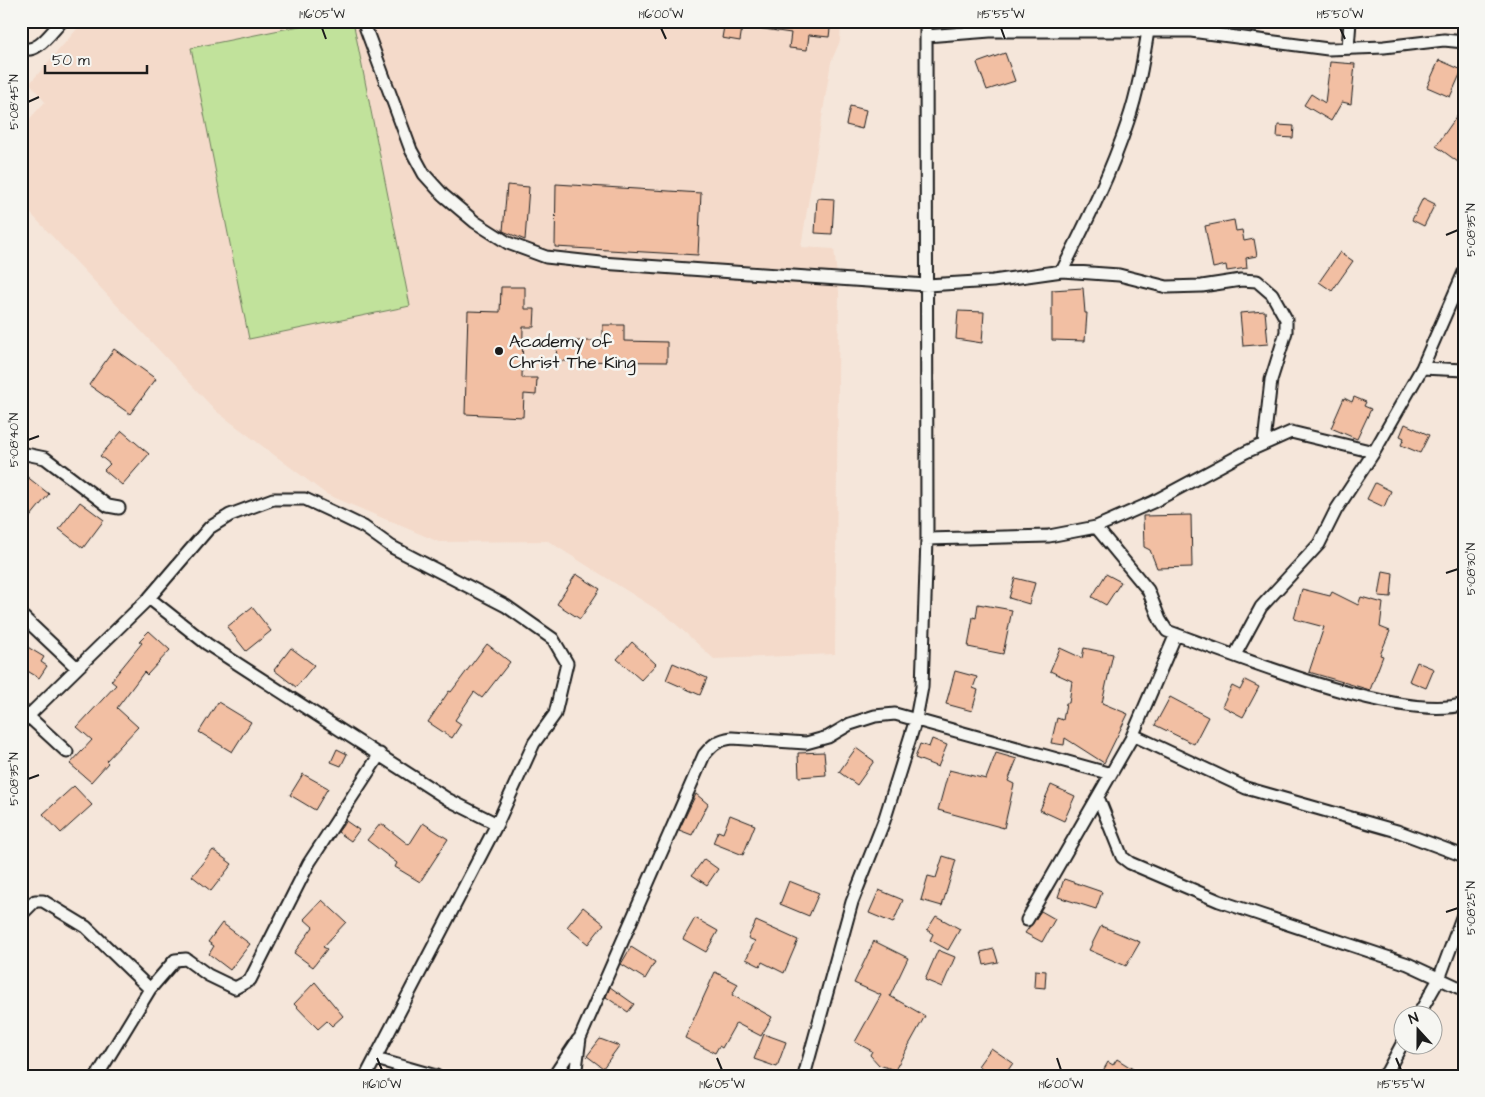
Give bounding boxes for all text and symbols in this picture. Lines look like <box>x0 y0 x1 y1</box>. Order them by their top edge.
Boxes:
text: 1°16'05"W <box>299 6 345 23</box>
text: 1°16'00"W <box>639 6 684 23</box>
text: 1°15'55"W <box>977 6 1025 23</box>
text: 1°15'50"W <box>1317 6 1364 23</box>
scale bar <box>45 42 148 74</box>
text: 50 m <box>52 50 90 71</box>
text: 5°08'45"N <box>6 74 23 130</box>
text: 5°08'35"N <box>1463 203 1480 257</box>
place label: Academy of Christ The King <box>509 329 636 376</box>
marker: Academy of Christ The King <box>493 345 505 357</box>
text: 5°08'40"N <box>6 412 23 467</box>
text: 5°08'30"N <box>1463 542 1480 595</box>
text: 5°08'35"N <box>6 752 23 806</box>
text: 5°08'25"N <box>1463 880 1480 935</box>
north arrow <box>1392 1004 1442 1054</box>
text: N <box>1406 1008 1422 1030</box>
text: 1°16'10"W <box>363 1076 402 1093</box>
text: 1°16'05"W <box>699 1076 745 1093</box>
text: 1°16'00"W <box>1039 1076 1084 1093</box>
text: 1°15'55"W <box>1377 1076 1425 1093</box>

